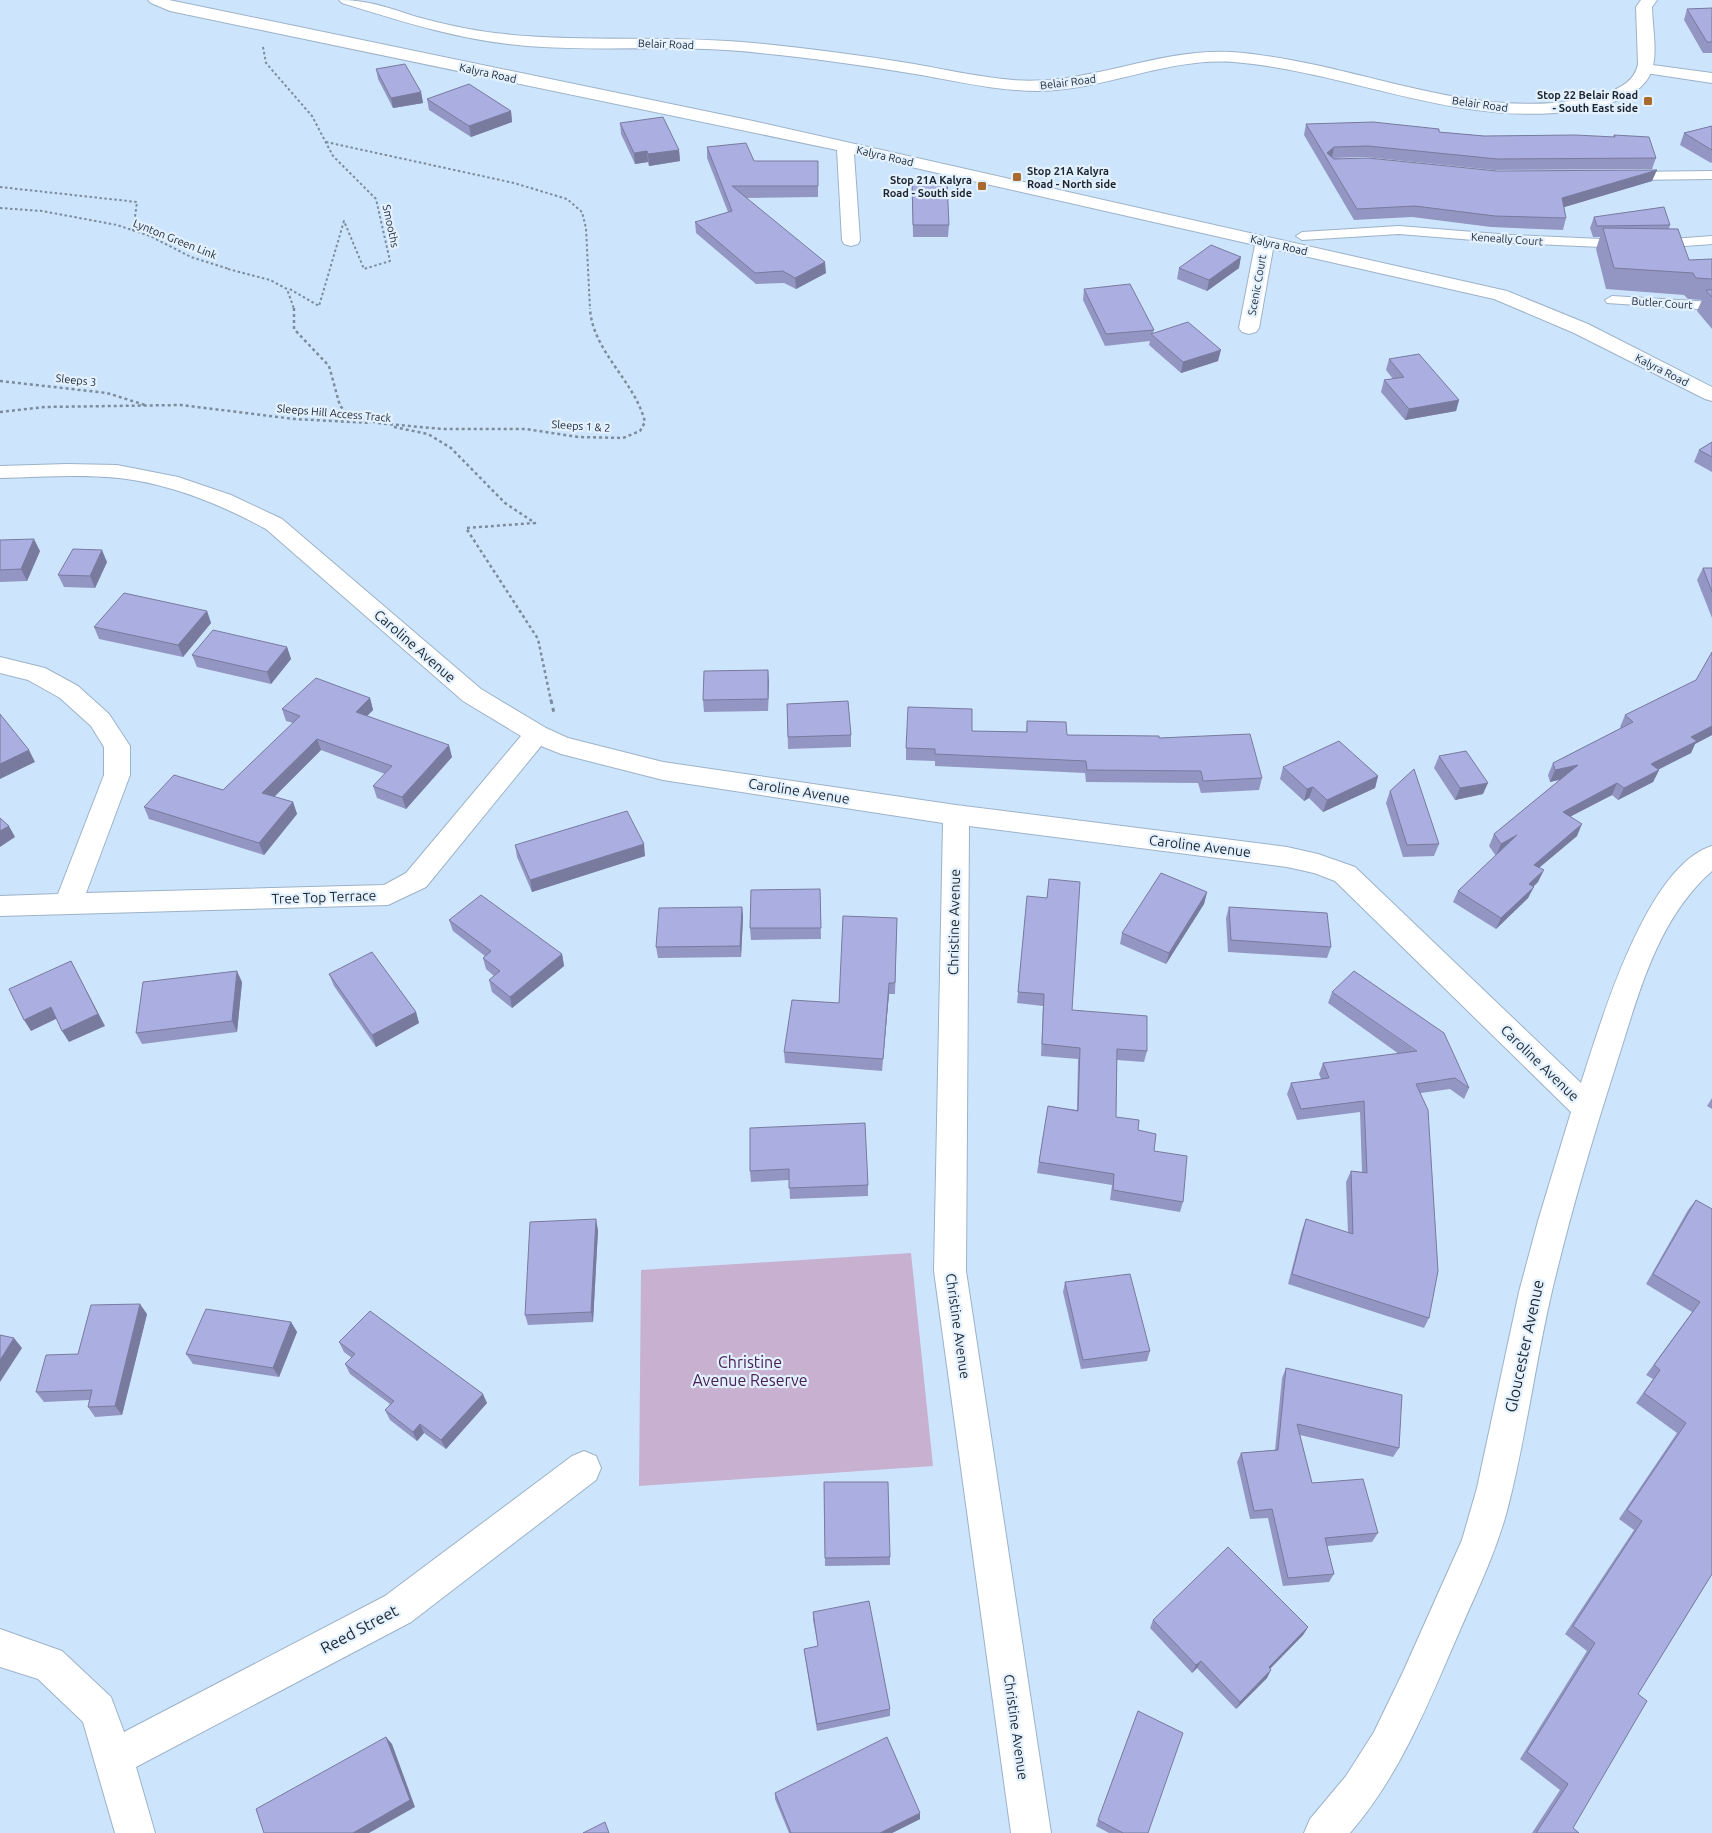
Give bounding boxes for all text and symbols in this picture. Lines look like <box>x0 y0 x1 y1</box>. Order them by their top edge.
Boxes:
street label: Belair Road <box>638 37 694 51</box>
street label: Kalyra Road <box>458 61 518 85</box>
street label: Belair Road <box>1039 73 1097 91</box>
place label: Stop 22 Belair Road - South East side <box>1537 89 1638 114</box>
street label: Belair Road <box>1451 94 1509 114</box>
marker: Stop 22 Belair Road - South East side <box>1642 95 1654 107</box>
street label: Kalyra Road <box>855 144 915 168</box>
place label: Stop 21A Kalyra Road - North side <box>1027 165 1116 190</box>
marker: Stop 21A Kalyra Road - North side <box>1011 171 1023 183</box>
place label: Stop 21A Kalyra Road - South side <box>883 174 972 199</box>
marker: Stop 21A Kalyra Road - South side <box>976 180 988 192</box>
street label: Smooths <box>381 203 401 249</box>
street label: Lynton Green Link <box>131 217 219 261</box>
street label: Keneally Court <box>1471 230 1544 248</box>
street label: Kalyra Road <box>1249 233 1309 257</box>
street label: Scenic Court <box>1246 253 1268 316</box>
street label: Butler Court <box>1631 295 1694 311</box>
street label: Kalyra Road <box>1633 351 1691 389</box>
street label: Sleeps 3 <box>55 372 97 388</box>
street label: Sleeps Hill Access Track <box>276 402 392 424</box>
street label: Sleeps 1 & 2 <box>551 418 611 434</box>
street label: Caroline Avenue <box>371 606 459 686</box>
street label: Caroline Avenue <box>747 775 851 807</box>
street label: Caroline Avenue <box>1148 832 1252 860</box>
street label: Christine Avenue <box>945 869 963 975</box>
street label: Tree Top Terrace <box>271 887 377 907</box>
street label: Caroline Avenue <box>1498 1022 1582 1104</box>
street label: Christine Avenue <box>943 1272 973 1380</box>
street label: Gloucester Avenue <box>1501 1278 1547 1414</box>
park label: Christine Avenue Reserve <box>692 1353 808 1389</box>
street label: Reed Street <box>317 1601 402 1657</box>
street label: Christine Avenue <box>1001 1673 1031 1781</box>

